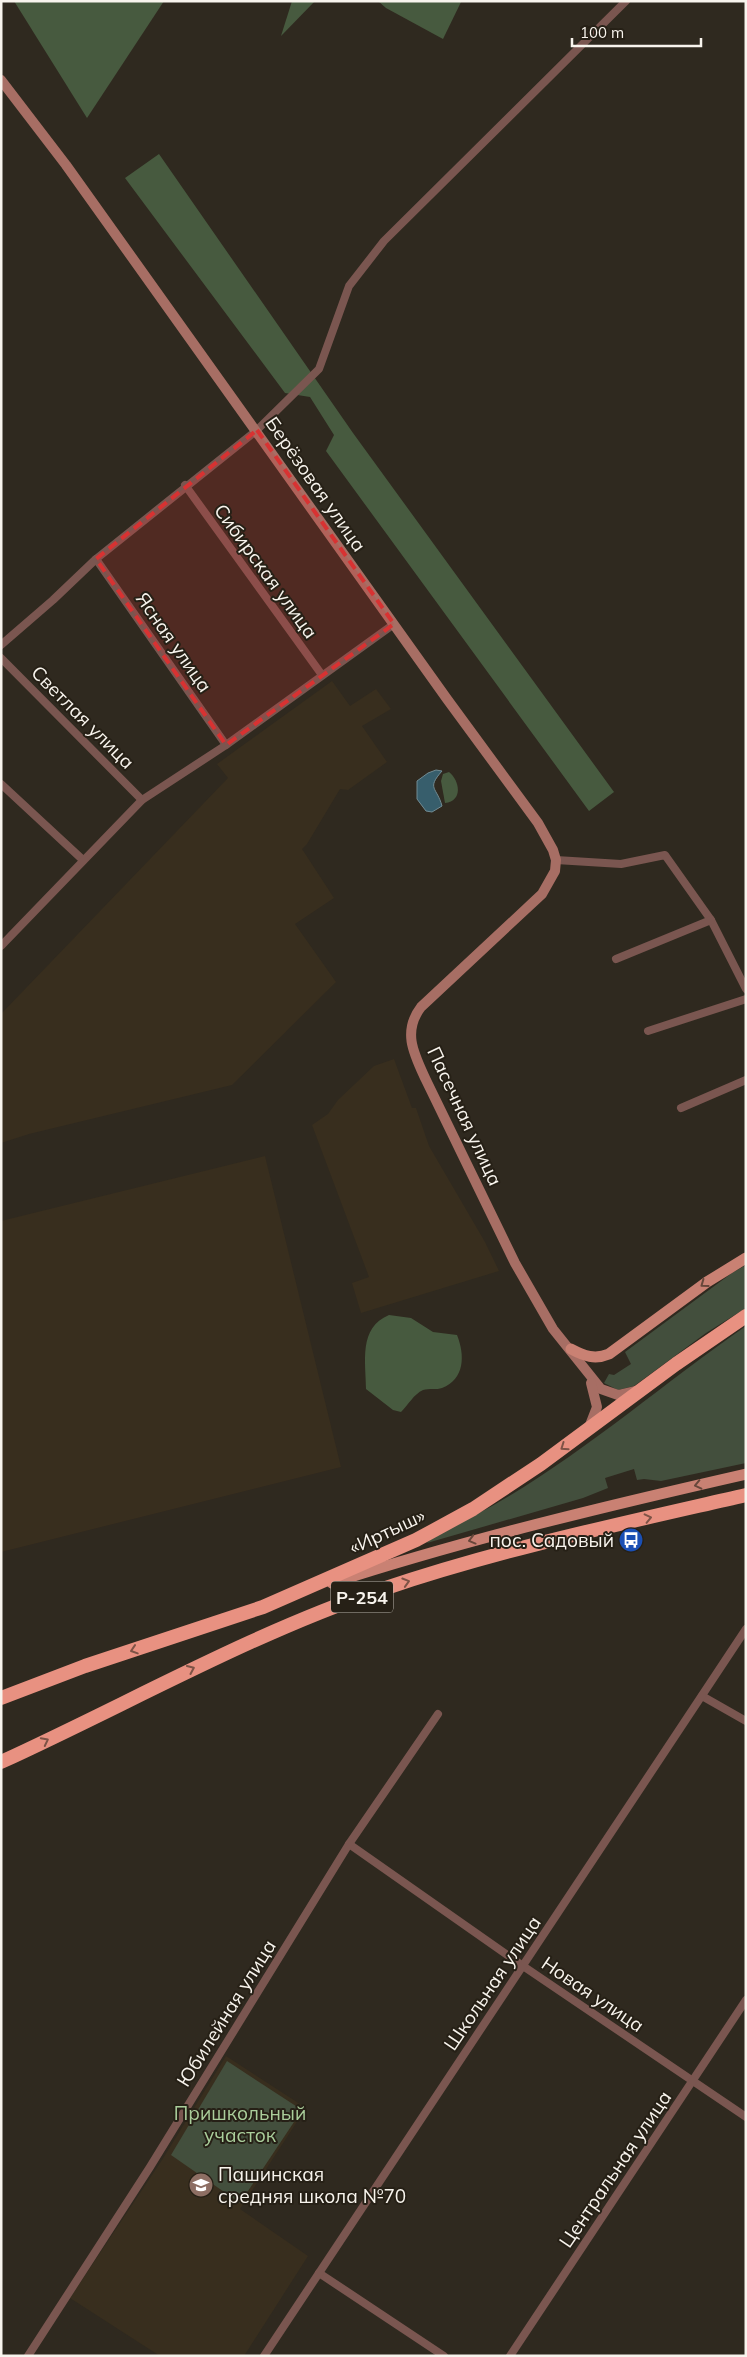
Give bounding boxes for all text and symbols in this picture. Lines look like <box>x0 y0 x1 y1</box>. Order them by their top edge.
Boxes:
scale bar <box>572 15 701 47</box>
text: 100 m <box>580 23 624 42</box>
street label: Берёзовая улица <box>261 412 371 556</box>
street label: Сибирская улица <box>209 499 323 643</box>
street label: Ясная улица <box>131 587 217 697</box>
street label: Светлая улица <box>26 660 140 774</box>
street label: Пасечная улица <box>422 1043 508 1189</box>
one-way arrow <box>701 1278 710 1287</box>
one-way arrow <box>561 1441 570 1451</box>
one-way arrow <box>694 1479 703 1490</box>
street label: «Иртыш» <box>345 1503 429 1559</box>
one-way arrow <box>643 1513 652 1524</box>
bus stop icon: пос. Садовый <box>618 1527 644 1553</box>
place label: пос. Садовый <box>490 1528 614 1552</box>
one-way arrow <box>468 1534 477 1545</box>
one-way arrow <box>401 1578 410 1588</box>
road number: Р-254 <box>331 1581 393 1612</box>
one-way arrow <box>130 1644 139 1654</box>
one-way arrow <box>185 1665 194 1675</box>
one-way arrow <box>40 1737 49 1747</box>
street label: Школьная улица <box>438 1911 546 2055</box>
street label: Юбилейная улица <box>171 1935 281 2091</box>
street label: Новая улица <box>537 1951 649 2037</box>
street label: Центральная улица <box>554 2086 676 2252</box>
park label: Пришкольный участок <box>174 2101 306 2147</box>
place label: Пашинская средняя школа №70 <box>218 2162 406 2208</box>
school or university icon: Пашинская средняя школа №70 <box>188 2172 214 2198</box>

